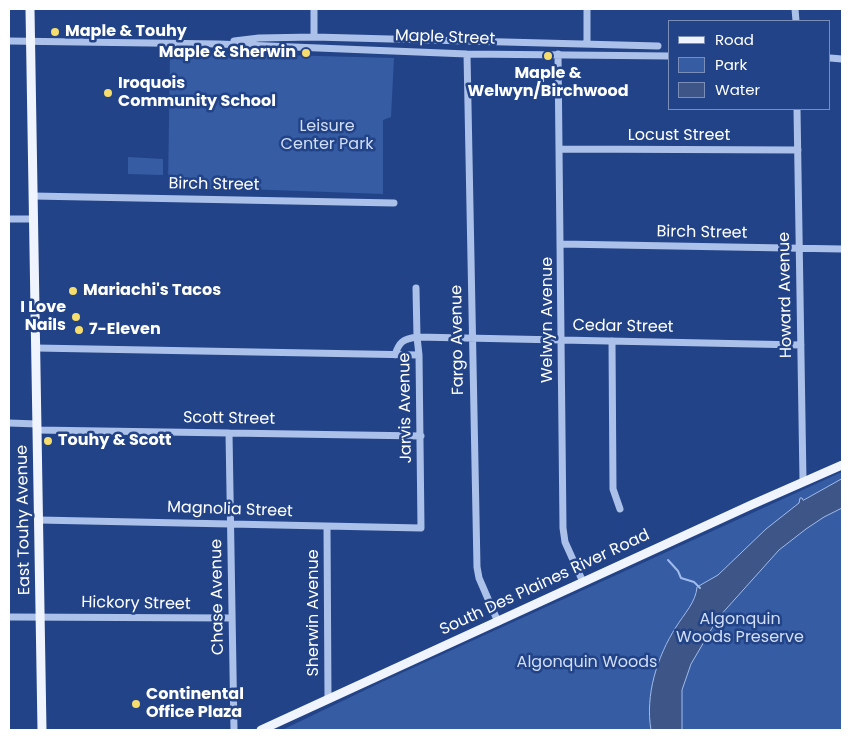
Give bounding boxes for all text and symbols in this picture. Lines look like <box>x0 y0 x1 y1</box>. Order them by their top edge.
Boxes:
legend <box>668 20 831 110</box>
place label: Maple & Touhy <box>65 22 187 42</box>
marker: Maple & Touhy <box>49 26 61 38</box>
street label: Maple Street <box>395 27 495 49</box>
text: Road <box>715 29 754 50</box>
place label: Maple & Sherwin <box>159 43 296 63</box>
marker: Maple & Sherwin <box>300 47 312 59</box>
marker: Maple & Welwyn/Birchwood <box>542 50 554 62</box>
text: Park <box>715 54 747 75</box>
place label: Maple & Welwyn/Birchwood <box>467 64 629 102</box>
place label: Iroquois Community School <box>118 74 276 112</box>
text: Water <box>715 79 760 100</box>
marker: Iroquois Community School <box>102 87 114 99</box>
park label: Leisure Center Park <box>281 117 373 155</box>
street label: Locust Street <box>628 126 730 146</box>
street label: Birch Street <box>168 175 260 195</box>
street label: Birch Street <box>656 223 748 243</box>
street label: Howard Avenue <box>775 232 797 358</box>
street label: Welwyn Avenue <box>538 257 558 383</box>
place label: Mariachi's Tacos <box>83 281 221 301</box>
marker: Mariachi's Tacos <box>67 285 79 297</box>
street label: Fargo Avenue <box>447 285 469 395</box>
place label: I Love Nails <box>20 298 66 336</box>
marker: I Love Nails <box>70 311 82 323</box>
street label: Cedar Street <box>572 317 674 337</box>
place label: 7-Eleven <box>89 320 161 340</box>
marker: 7-Eleven <box>73 324 85 336</box>
street label: Jarvis Avenue <box>395 352 417 464</box>
street label: Scott Street <box>183 409 275 429</box>
place label: Touhy & Scott <box>58 431 172 451</box>
marker: Touhy & Scott <box>42 435 54 447</box>
street label: East Touhy Avenue <box>13 445 35 595</box>
street label: Magnolia Street <box>167 498 293 522</box>
street label: South Des Plaines River Road <box>437 526 653 640</box>
street label: Chase Avenue <box>207 539 229 655</box>
street label: Sherwin Avenue <box>304 549 324 677</box>
street label: Hickory Street <box>81 593 191 615</box>
park label: Algonquin Woods Preserve <box>676 610 804 648</box>
park label: Algonquin Woods <box>517 653 657 673</box>
place label: Continental Office Plaza <box>146 685 244 723</box>
marker: Continental Office Plaza <box>130 698 142 710</box>

